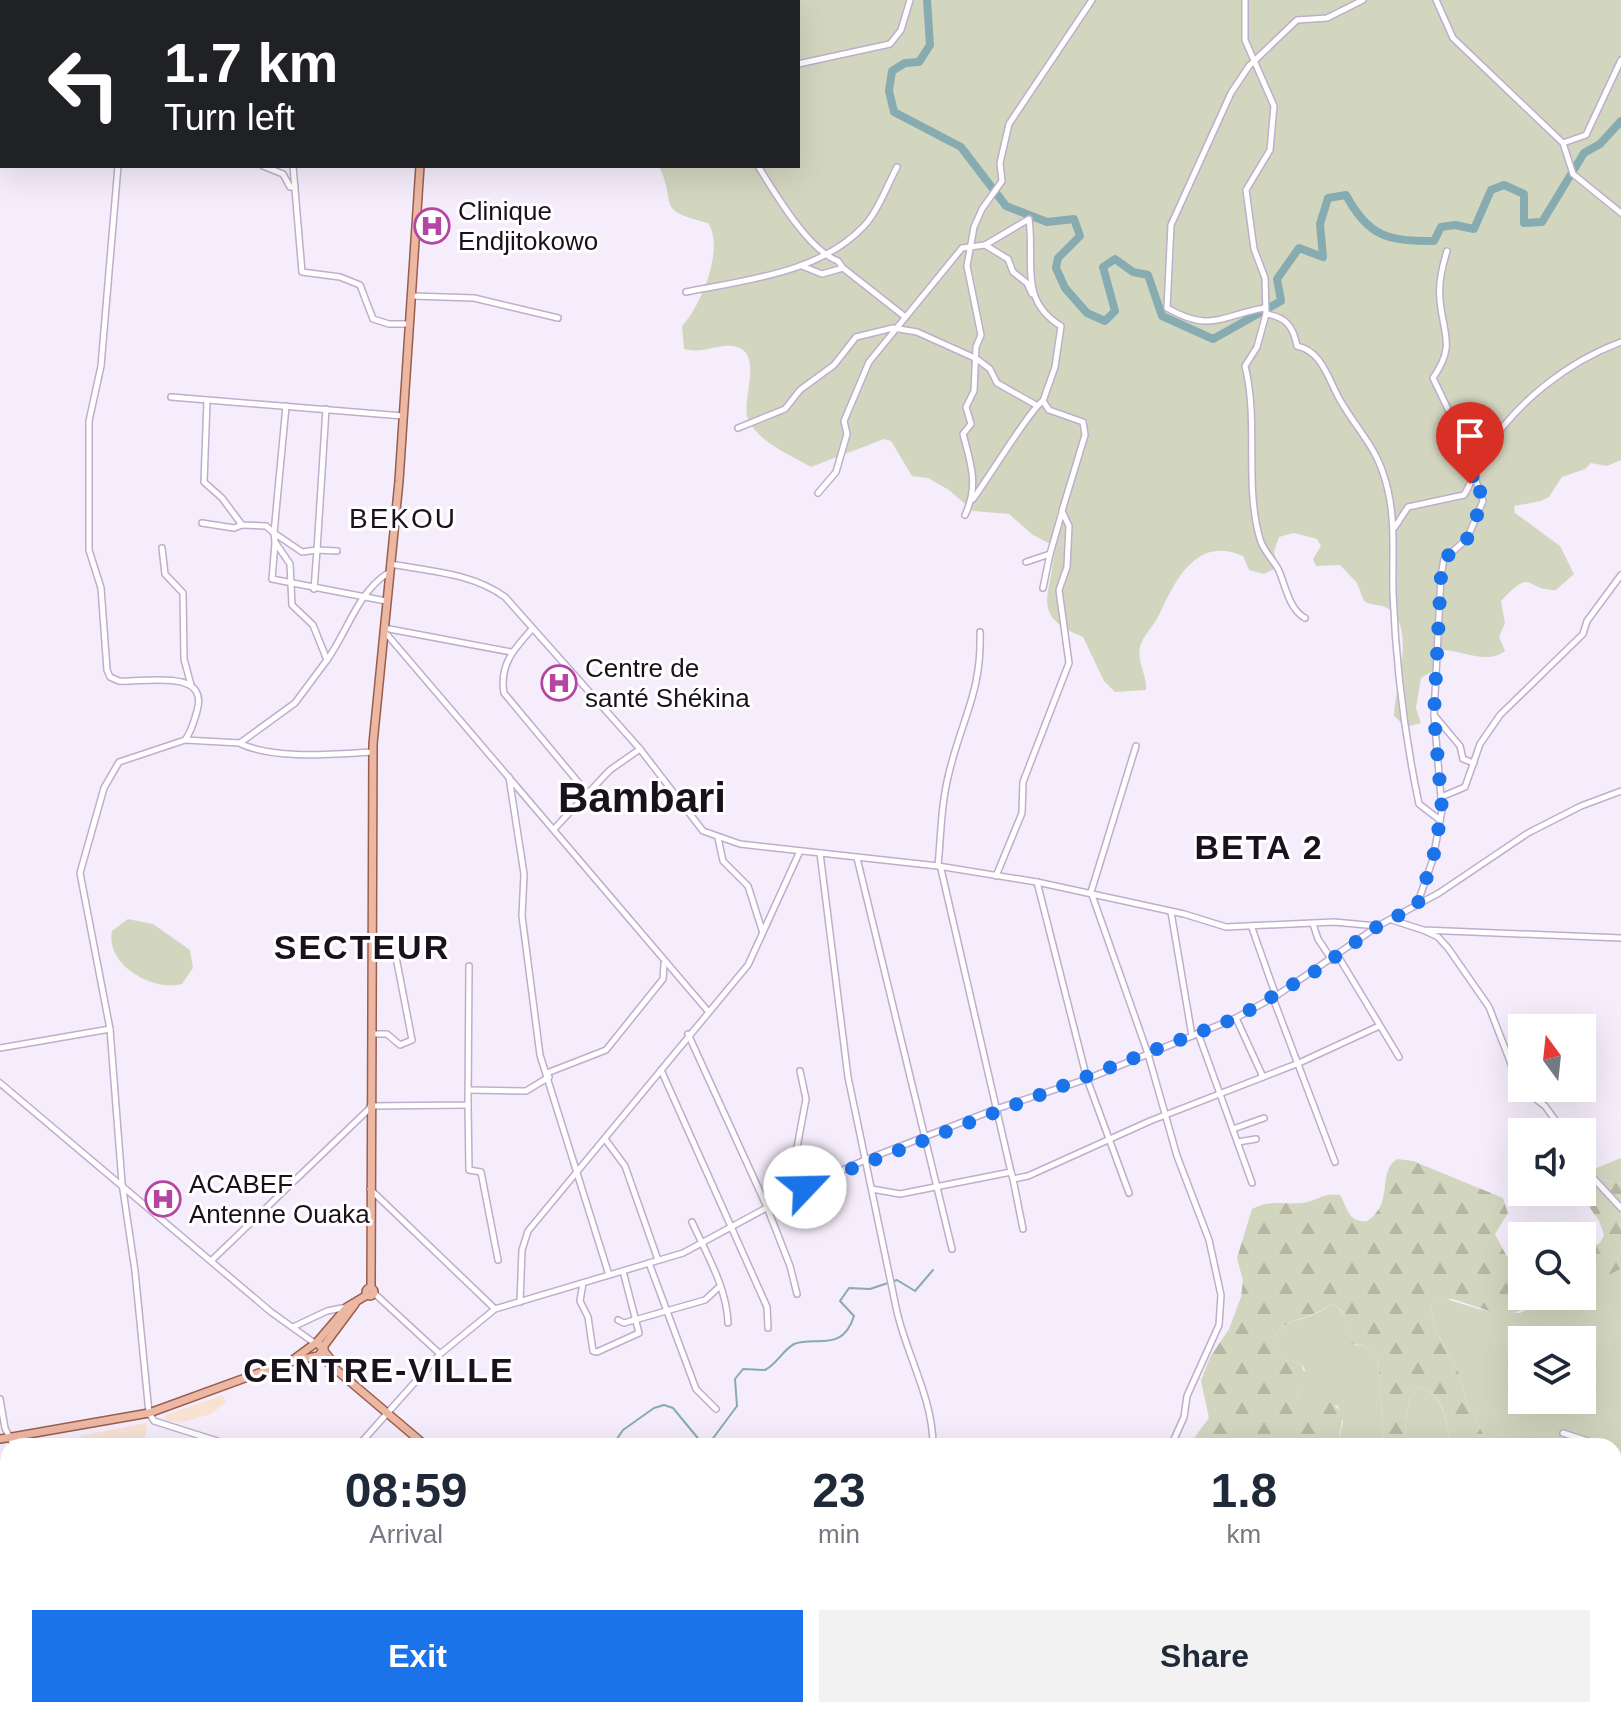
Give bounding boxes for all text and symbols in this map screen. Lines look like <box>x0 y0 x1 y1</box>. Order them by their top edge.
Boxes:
text: 1.7 km <box>164 31 338 94</box>
icon: left <box>32 32 136 136</box>
text: Turn left <box>164 97 295 138</box>
place label: Clinique Endjitokowo <box>458 196 598 256</box>
hospital icon: Clinique Endjitokowo <box>413 207 451 245</box>
pin <box>1436 402 1504 484</box>
icon: arrive <box>1448 414 1492 458</box>
district label: BEKOU <box>349 503 457 534</box>
place label: Centre de santé Shékina <box>585 653 750 713</box>
hospital icon: Centre de santé Shékina <box>540 664 578 702</box>
district label: Bambari <box>558 774 726 821</box>
district label: BETA 2 <box>1194 828 1324 866</box>
district label: SECTEUR <box>274 928 450 966</box>
north arrow <box>1508 1014 1596 1102</box>
map controls <box>1508 1014 1596 1414</box>
button: sound <box>1508 1118 1596 1206</box>
position arrow <box>763 1145 847 1229</box>
place label: ACABEF Antenne Ouaka <box>189 1169 370 1229</box>
hospital icon: ACABEF Antenne Ouaka <box>144 1180 182 1218</box>
button: search <box>1508 1222 1596 1310</box>
button: layers <box>1508 1326 1596 1414</box>
district label: CENTRE-VILLE <box>243 1351 515 1389</box>
text: 08:59 <box>345 1464 468 1517</box>
text: 23 <box>812 1464 866 1517</box>
text: 1.8 <box>1210 1464 1277 1517</box>
text: Arrival <box>369 1519 443 1549</box>
text: min <box>818 1519 860 1549</box>
text: km <box>1226 1519 1261 1549</box>
button: Exit <box>32 1610 803 1702</box>
button: Share <box>819 1610 1590 1702</box>

